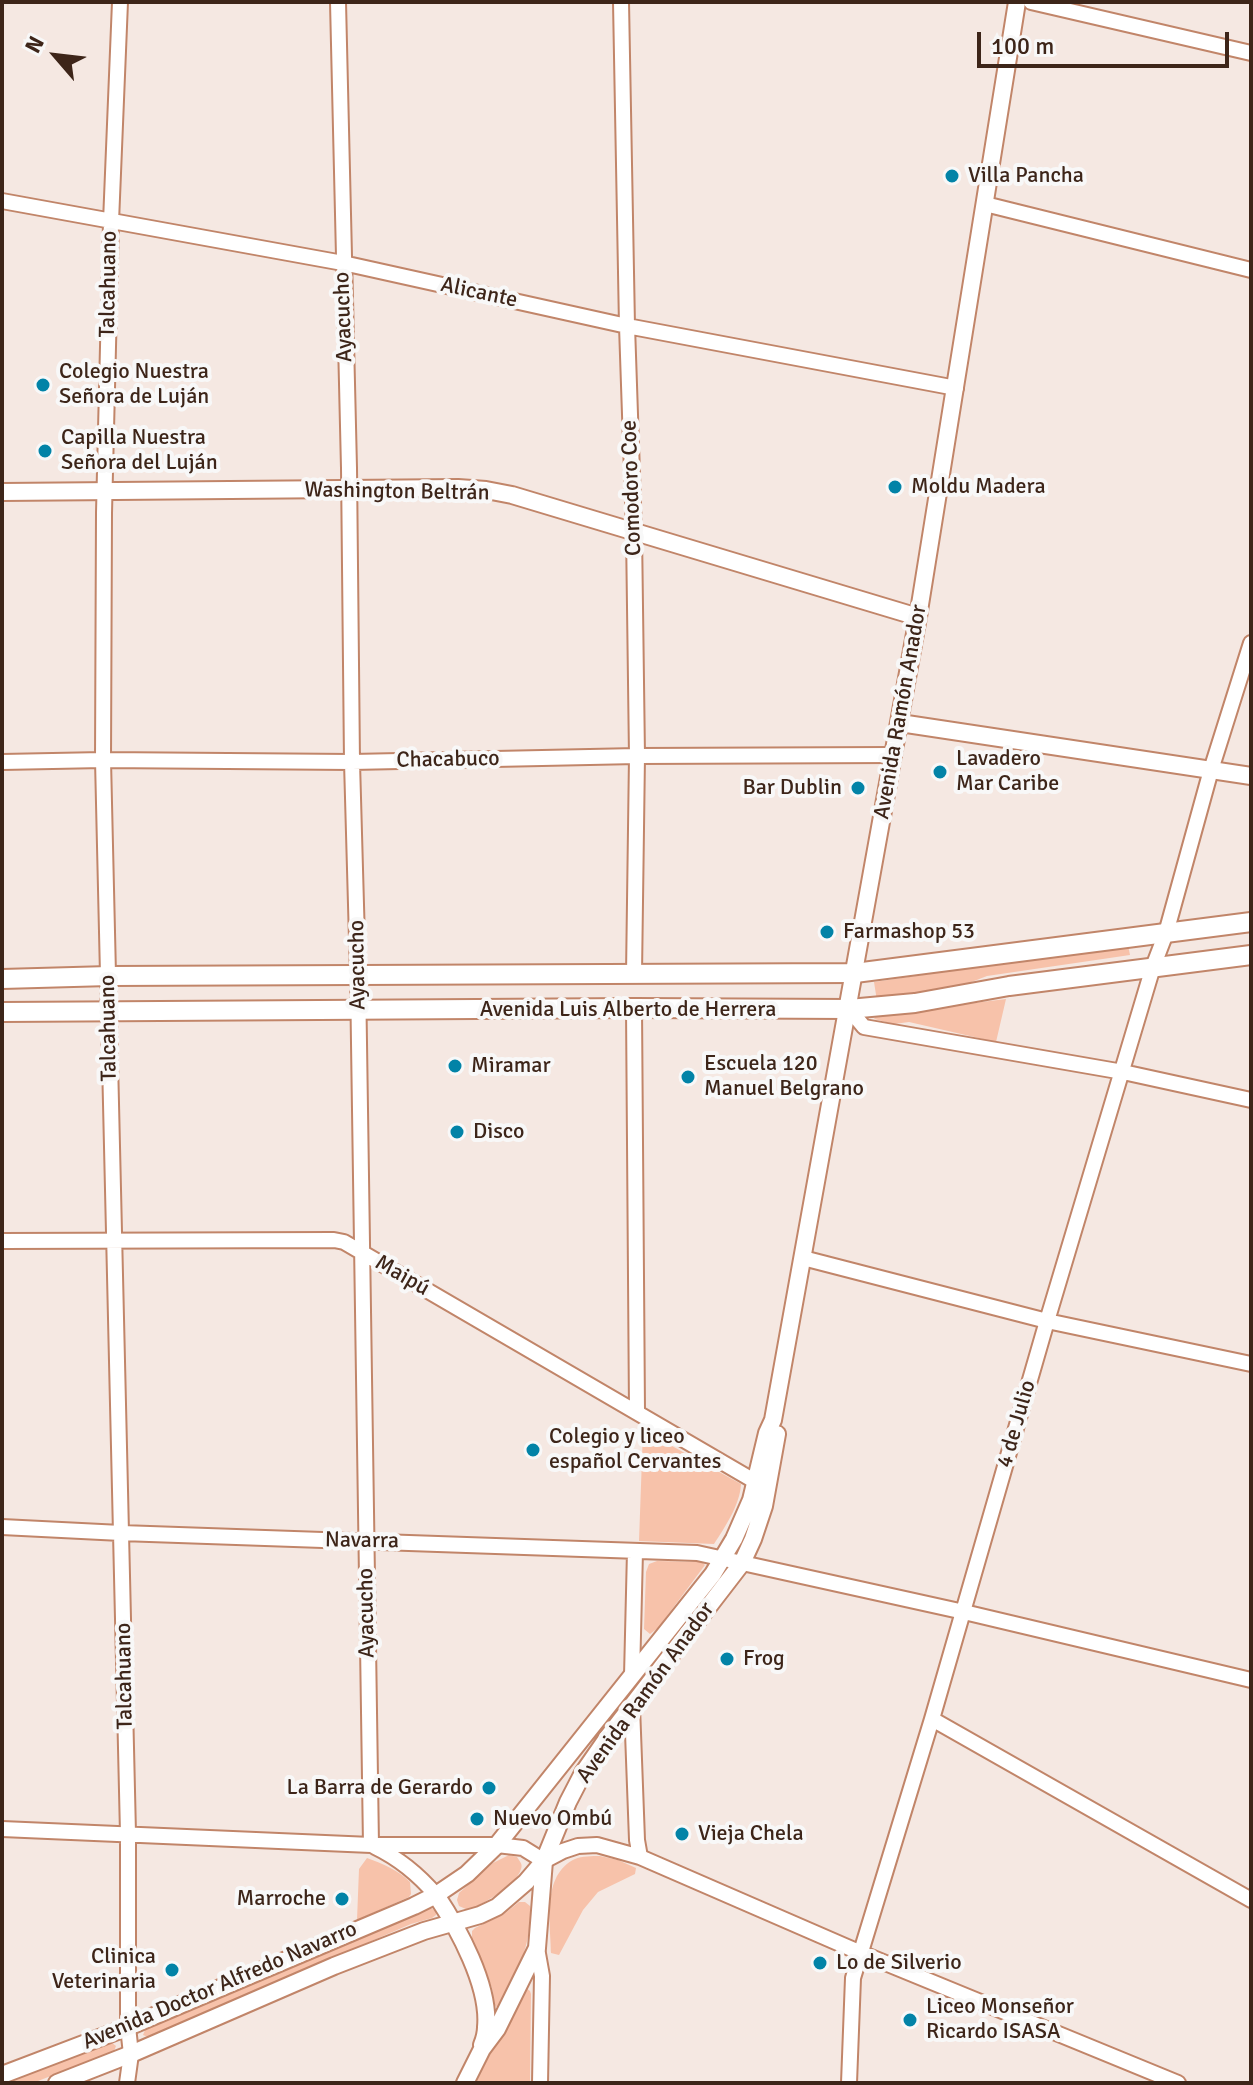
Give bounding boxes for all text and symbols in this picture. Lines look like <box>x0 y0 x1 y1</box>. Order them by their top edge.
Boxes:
north arrow <box>16 16 96 96</box>
scale bar <box>981 16 1233 66</box>
text: N <box>19 31 50 58</box>
text: 100 m <box>991 31 1054 61</box>
place label: Villa Pancha <box>968 163 1084 189</box>
marker: Villa Pancha <box>943 167 961 185</box>
street label: Talcahuano <box>95 230 123 338</box>
street label: Ayacucho <box>329 271 359 363</box>
street label: Alicante <box>438 272 520 314</box>
place label: Colegio Nuestra Señora de Luján <box>59 359 209 410</box>
marker: Colegio Nuestra Señora de Luján <box>34 376 52 394</box>
street label: Comodoro Coe <box>616 419 648 557</box>
place label: Capilla Nuestra Señora del Luján <box>61 425 218 476</box>
marker: Capilla Nuestra Señora del Luján <box>36 442 54 460</box>
place label: Moldu Madera <box>911 474 1046 500</box>
street label: Washington Beltrán <box>304 477 490 507</box>
marker: Moldu Madera <box>886 478 904 496</box>
street label: Avenida Ramón Anador <box>869 603 933 821</box>
street label: Chacabuco <box>396 746 500 774</box>
place label: Lavadero Mar Caribe <box>956 746 1059 798</box>
marker: Lavadero Mar Caribe <box>931 763 949 781</box>
place label: Bar Dublin <box>742 775 842 801</box>
marker: Bar Dublin <box>849 779 867 797</box>
place label: Farmashop 53 <box>843 919 975 945</box>
street label: Ayacucho <box>344 920 372 1010</box>
marker: Farmashop 53 <box>818 923 836 941</box>
street label: Talcahuano <box>95 974 123 1082</box>
street label: Avenida Luis Alberto de Herrera <box>480 997 776 1023</box>
place label: Escuela 120 Manuel Belgrano <box>704 1051 864 1102</box>
place label: Miramar <box>471 1053 551 1079</box>
marker: Miramar <box>446 1057 464 1075</box>
marker: Escuela 120 Manuel Belgrano <box>679 1068 697 1086</box>
place label: Disco <box>473 1119 525 1145</box>
marker: Disco <box>448 1123 466 1141</box>
street label: Maipú <box>370 1250 434 1302</box>
street label: 4 de Julio <box>992 1377 1042 1471</box>
place label: Colegio y liceo español Cervantes <box>549 1424 721 1476</box>
marker: Colegio y liceo español Cervantes <box>524 1441 542 1459</box>
street label: Navarra <box>325 1527 399 1555</box>
street label: Ayacucho <box>353 1568 381 1658</box>
street label: Avenida Ramón Anador <box>571 1597 721 1789</box>
street label: Talcahuano <box>111 1622 139 1730</box>
place label: Frog <box>743 1646 785 1672</box>
marker: Frog <box>718 1650 736 1668</box>
place label: La Barra de Gerardo <box>286 1775 473 1801</box>
marker: La Barra de Gerardo <box>480 1779 498 1797</box>
place label: Nuevo Ombú <box>493 1806 612 1832</box>
marker: Nuevo Ombú <box>468 1810 486 1828</box>
place label: Vieja Chela <box>698 1821 804 1847</box>
marker: Vieja Chela <box>673 1825 691 1843</box>
place label: Marroche <box>237 1886 326 1912</box>
marker: Marroche <box>333 1890 351 1908</box>
street label: Avenida Doctor Alfredo Navarro <box>79 1916 361 2056</box>
place label: Clinica Veterinaria <box>52 1944 156 1996</box>
place label: Lo de Silverio <box>836 1950 962 1976</box>
marker: Lo de Silverio <box>811 1954 829 1972</box>
marker: Clinica Veterinaria <box>163 1961 181 1979</box>
place label: Liceo Monseñor Ricardo ISASA <box>926 1994 1074 2046</box>
marker: Liceo Monseñor Ricardo ISASA <box>901 2011 919 2029</box>

